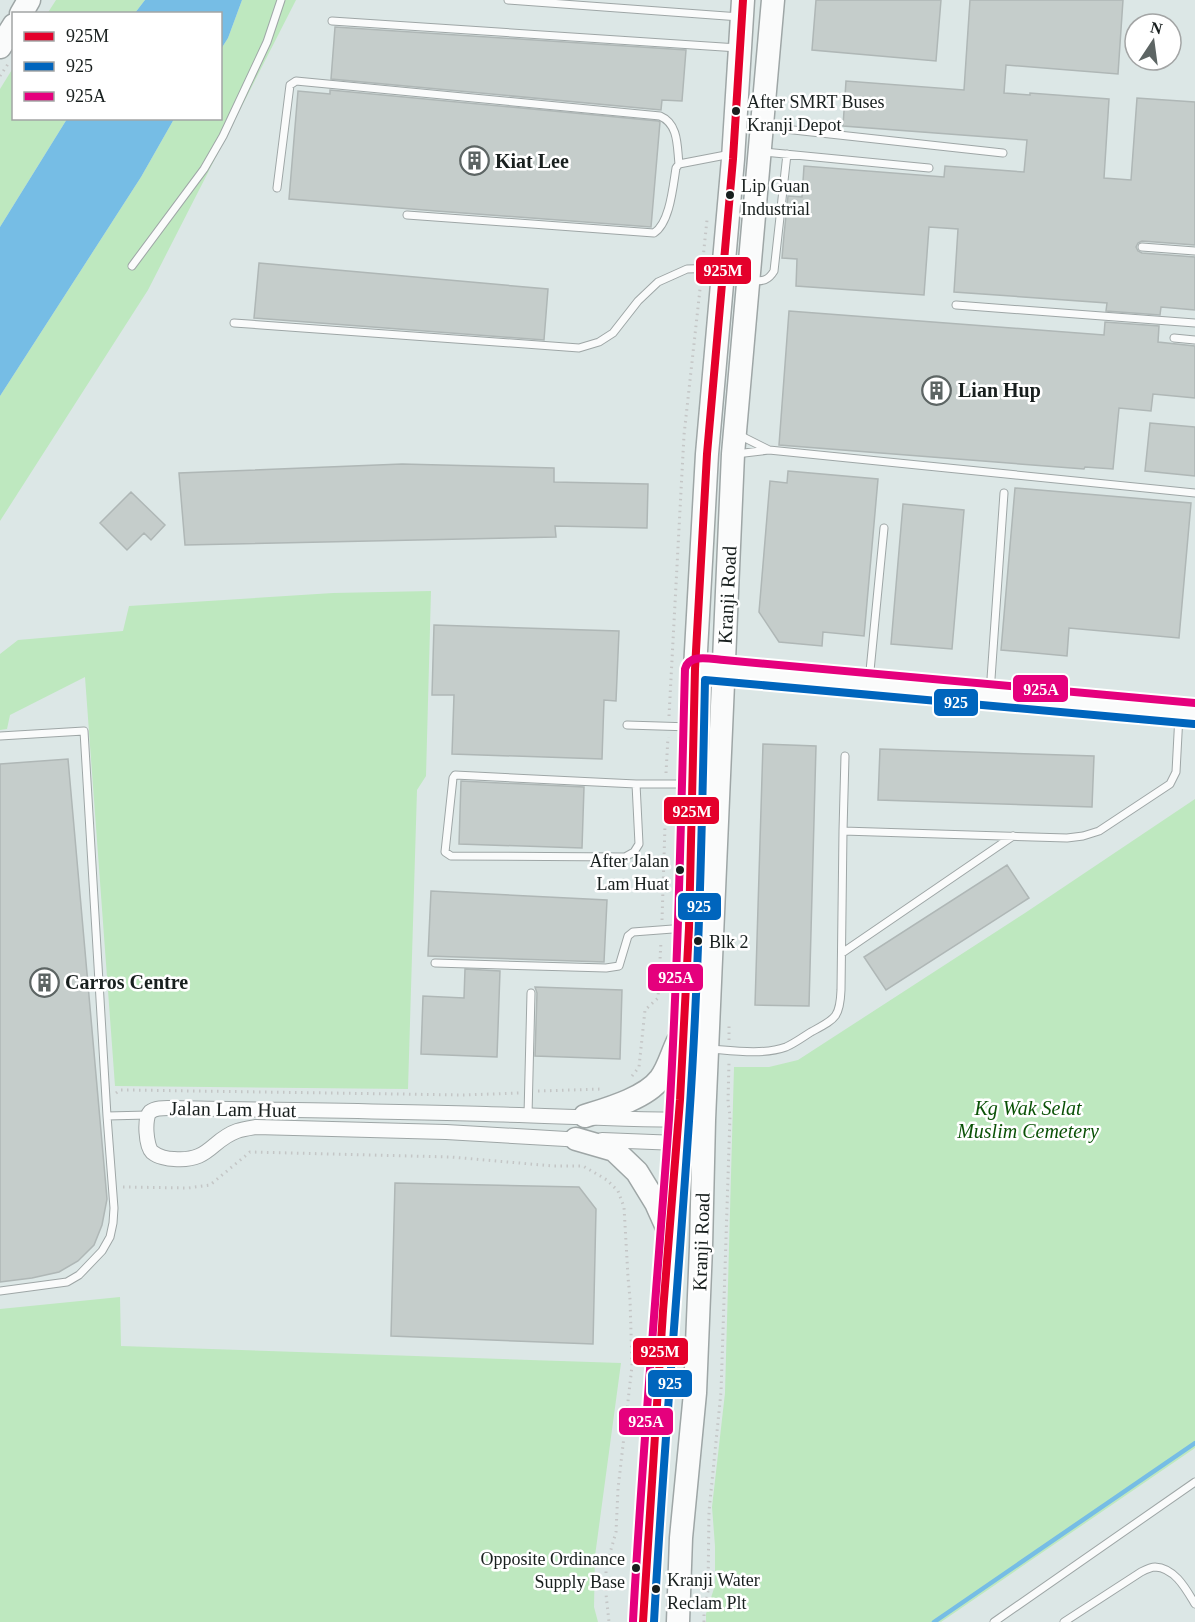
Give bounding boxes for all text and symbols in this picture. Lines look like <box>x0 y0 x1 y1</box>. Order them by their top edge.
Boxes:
legend <box>12 12 222 120</box>
north arrow <box>1123 12 1183 72</box>
text: N <box>1149 18 1164 38</box>
text: 925M <box>66 26 109 46</box>
text: 925 <box>66 56 93 76</box>
text: 925A <box>66 86 106 106</box>
place label: After SMRT Buses Kranji Depot <box>747 92 885 135</box>
marker: After SMRT Buses Kranji Depot <box>730 105 742 117</box>
building icon: Kiat Lee <box>458 145 490 177</box>
place label: Kiat Lee <box>495 150 569 172</box>
place label: Lip Guan Industrial <box>741 176 810 219</box>
marker: Lip Guan Industrial <box>724 189 736 201</box>
line badge: 925M <box>695 256 752 285</box>
text: 925M <box>703 262 743 279</box>
building icon: Lian Hup <box>921 374 953 406</box>
place label: Lian Hup <box>958 379 1041 402</box>
street label: Kranji Road <box>713 545 742 645</box>
line badge: 925A <box>1012 674 1069 703</box>
text: 925A <box>1023 681 1059 698</box>
line badge: 925 <box>933 688 979 717</box>
text: 925 <box>944 694 968 711</box>
line badge: 925M <box>663 796 720 825</box>
text: 925M <box>672 803 712 820</box>
place label: After Jalan Lam Huat <box>590 851 669 894</box>
marker: After Jalan Lam Huat <box>674 864 686 876</box>
line badge: 925 <box>677 892 722 921</box>
text: 925 <box>687 898 711 915</box>
place label: Blk 2 <box>709 932 749 952</box>
marker: Blk 2 <box>692 935 704 947</box>
line badge: 925A <box>647 963 704 992</box>
building icon: Carros Centre <box>28 966 60 998</box>
text: 925A <box>658 969 694 986</box>
place label: Carros Centre <box>65 971 188 993</box>
street label: Jalan Lam Huat <box>170 1097 297 1121</box>
park label: Kg Wak Selat Muslim Cemetery <box>956 1097 1099 1143</box>
street label: Kranji Road <box>688 1192 715 1292</box>
line badge: 925M <box>632 1337 689 1366</box>
text: 925M <box>640 1343 680 1360</box>
line badge: 925 <box>647 1369 693 1398</box>
text: 925 <box>658 1375 682 1392</box>
line badge: 925A <box>618 1407 674 1436</box>
text: 925A <box>628 1413 664 1430</box>
place label: Opposite Ordinance Supply Base <box>481 1549 625 1592</box>
marker: Opposite Ordinance Supply Base <box>630 1562 642 1574</box>
place label: Kranji Water Reclam Plt <box>667 1570 760 1613</box>
marker: Kranji Water Reclam Plt <box>650 1583 662 1595</box>

